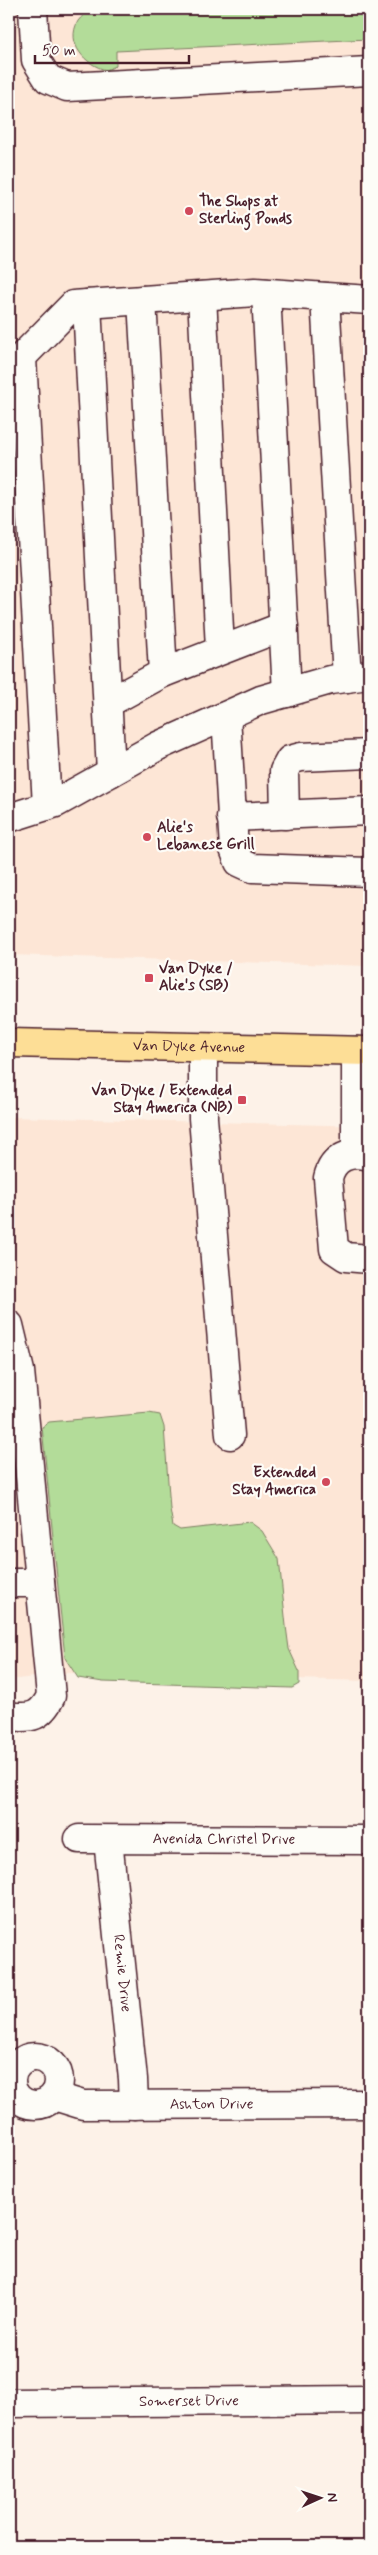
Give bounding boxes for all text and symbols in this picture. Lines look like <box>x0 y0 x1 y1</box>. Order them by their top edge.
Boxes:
scale bar <box>35 32 189 64</box>
text: 50 m <box>42 41 76 61</box>
place label: The Shops at Sterling Ponds <box>199 192 292 231</box>
marker: The Shops at Sterling Ponds <box>183 205 195 217</box>
place label: Alie's Lebanese Grill <box>157 818 255 855</box>
marker: Alie's Lebanese Grill <box>141 831 153 843</box>
place label: Van Dyke / Alie's (SB) <box>159 959 233 996</box>
marker: Van Dyke / Alie's (SB) <box>143 972 155 984</box>
street label: Van Dyke Avenue <box>133 1036 246 1058</box>
place label: Van Dyke / Extended Stay America (NB) <box>92 1081 233 1118</box>
marker: Van Dyke / Extended Stay America (NB) <box>236 1094 248 1106</box>
place label: Extended Stay America <box>232 1463 316 1500</box>
marker: Extended Stay America <box>320 1476 332 1488</box>
street label: Avenida Christel Drive <box>153 1829 296 1850</box>
street label: Remie Drive <box>108 1933 136 2013</box>
street label: Ashton Drive <box>170 2094 254 2115</box>
street label: Somerset Drive <box>139 2391 239 2412</box>
north arrow <box>296 2472 346 2522</box>
text: N <box>323 2492 341 2503</box>

